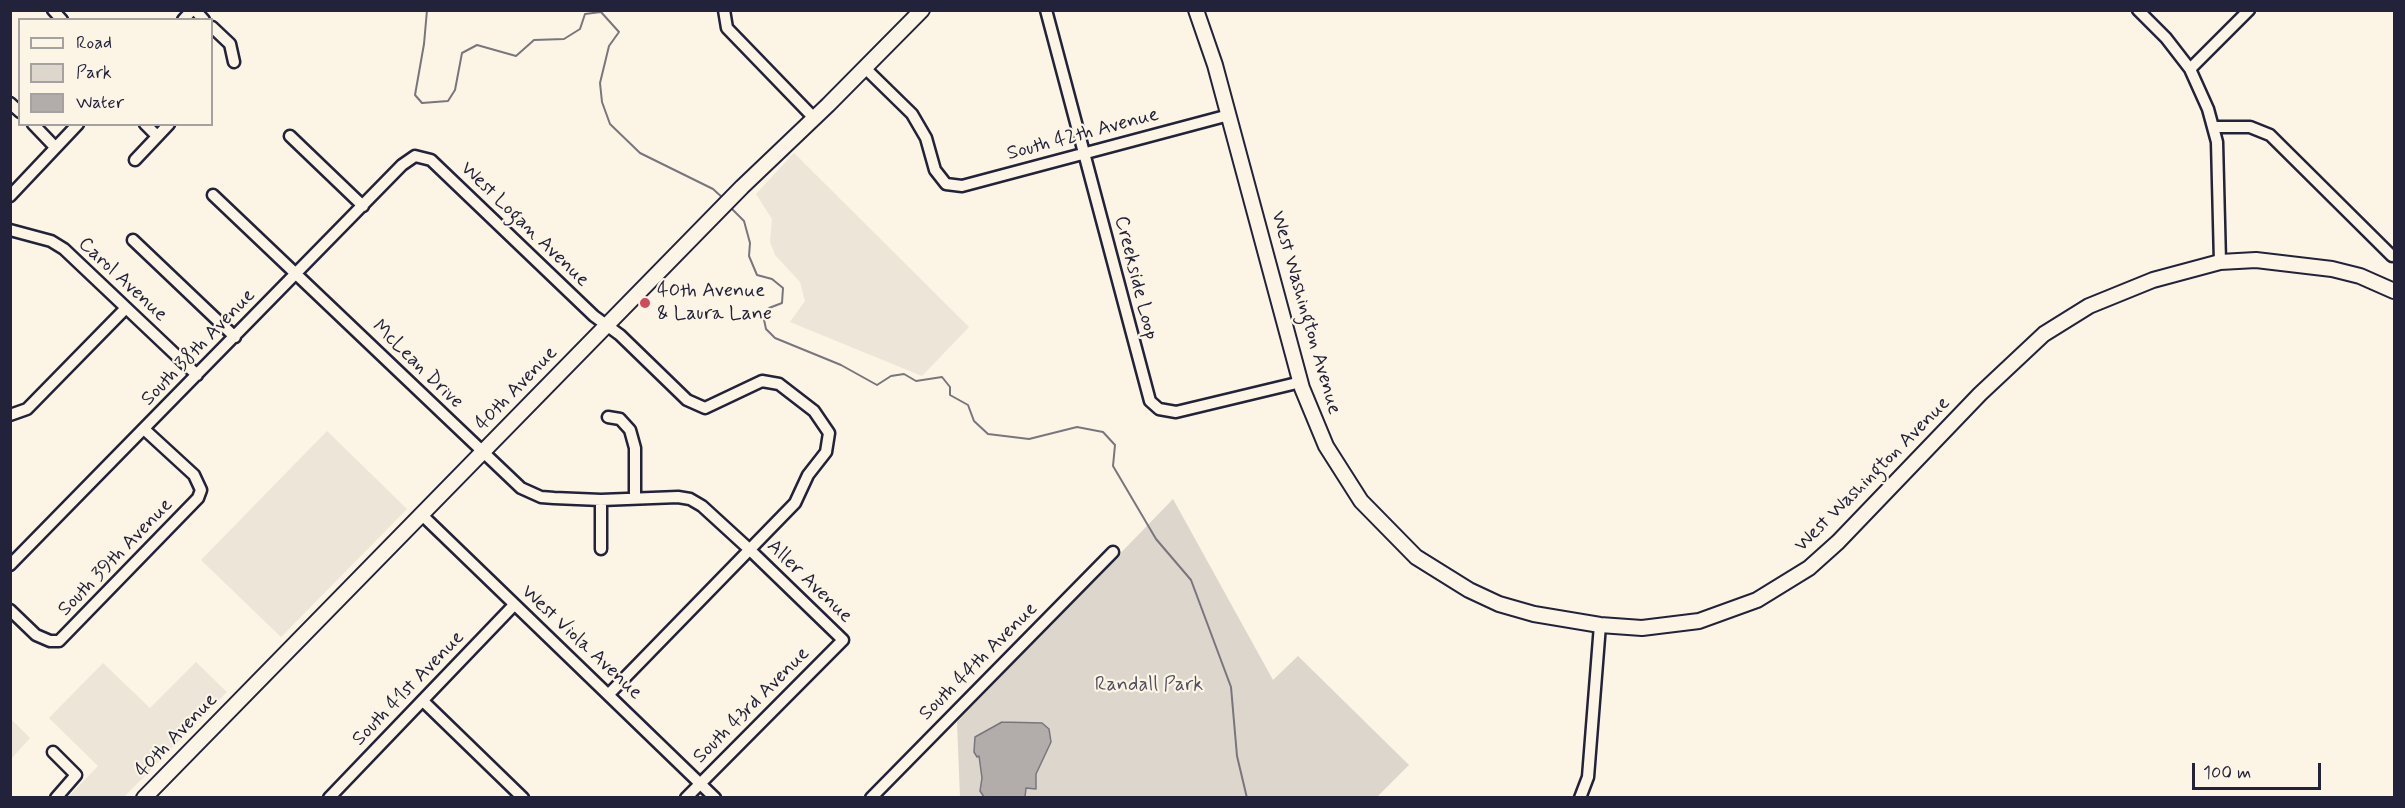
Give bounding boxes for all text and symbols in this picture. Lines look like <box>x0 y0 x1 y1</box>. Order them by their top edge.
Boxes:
legend <box>18 18 213 126</box>
text: Road <box>76 31 112 55</box>
text: Park <box>76 61 112 85</box>
text: Water <box>76 91 124 115</box>
street label: South 42th Avenue <box>1005 103 1161 167</box>
street label: West Logan Avenue <box>455 157 593 293</box>
street label: West Washington Avenue <box>1264 209 1346 417</box>
street label: Creekside Loop <box>1108 214 1162 342</box>
street label: Carol Avenue <box>72 233 172 327</box>
place label: 40th Avenue & Laura Lane <box>657 280 772 327</box>
street label: South 38th Avenue <box>137 284 261 412</box>
marker: 40th Avenue & Laura Lane <box>638 296 652 310</box>
street label: McLean Drive <box>366 316 468 414</box>
street label: 40th Avenue <box>471 342 563 436</box>
street label: West Washington Avenue <box>1790 392 1956 558</box>
street label: South 39th Avenue <box>54 494 178 622</box>
street label: Aller Avenue <box>761 535 857 629</box>
street label: West Viola Avenue <box>515 581 647 705</box>
street label: South 44th Avenue <box>915 598 1043 726</box>
street label: South 41st Avenue <box>348 626 470 752</box>
street label: South 43rd Avenue <box>689 643 815 769</box>
park label: Randall Park <box>1095 674 1203 698</box>
street label: 40th Avenue <box>131 689 223 783</box>
scale bar <box>2195 751 2324 789</box>
text: 100 m <box>2203 761 2251 785</box>

